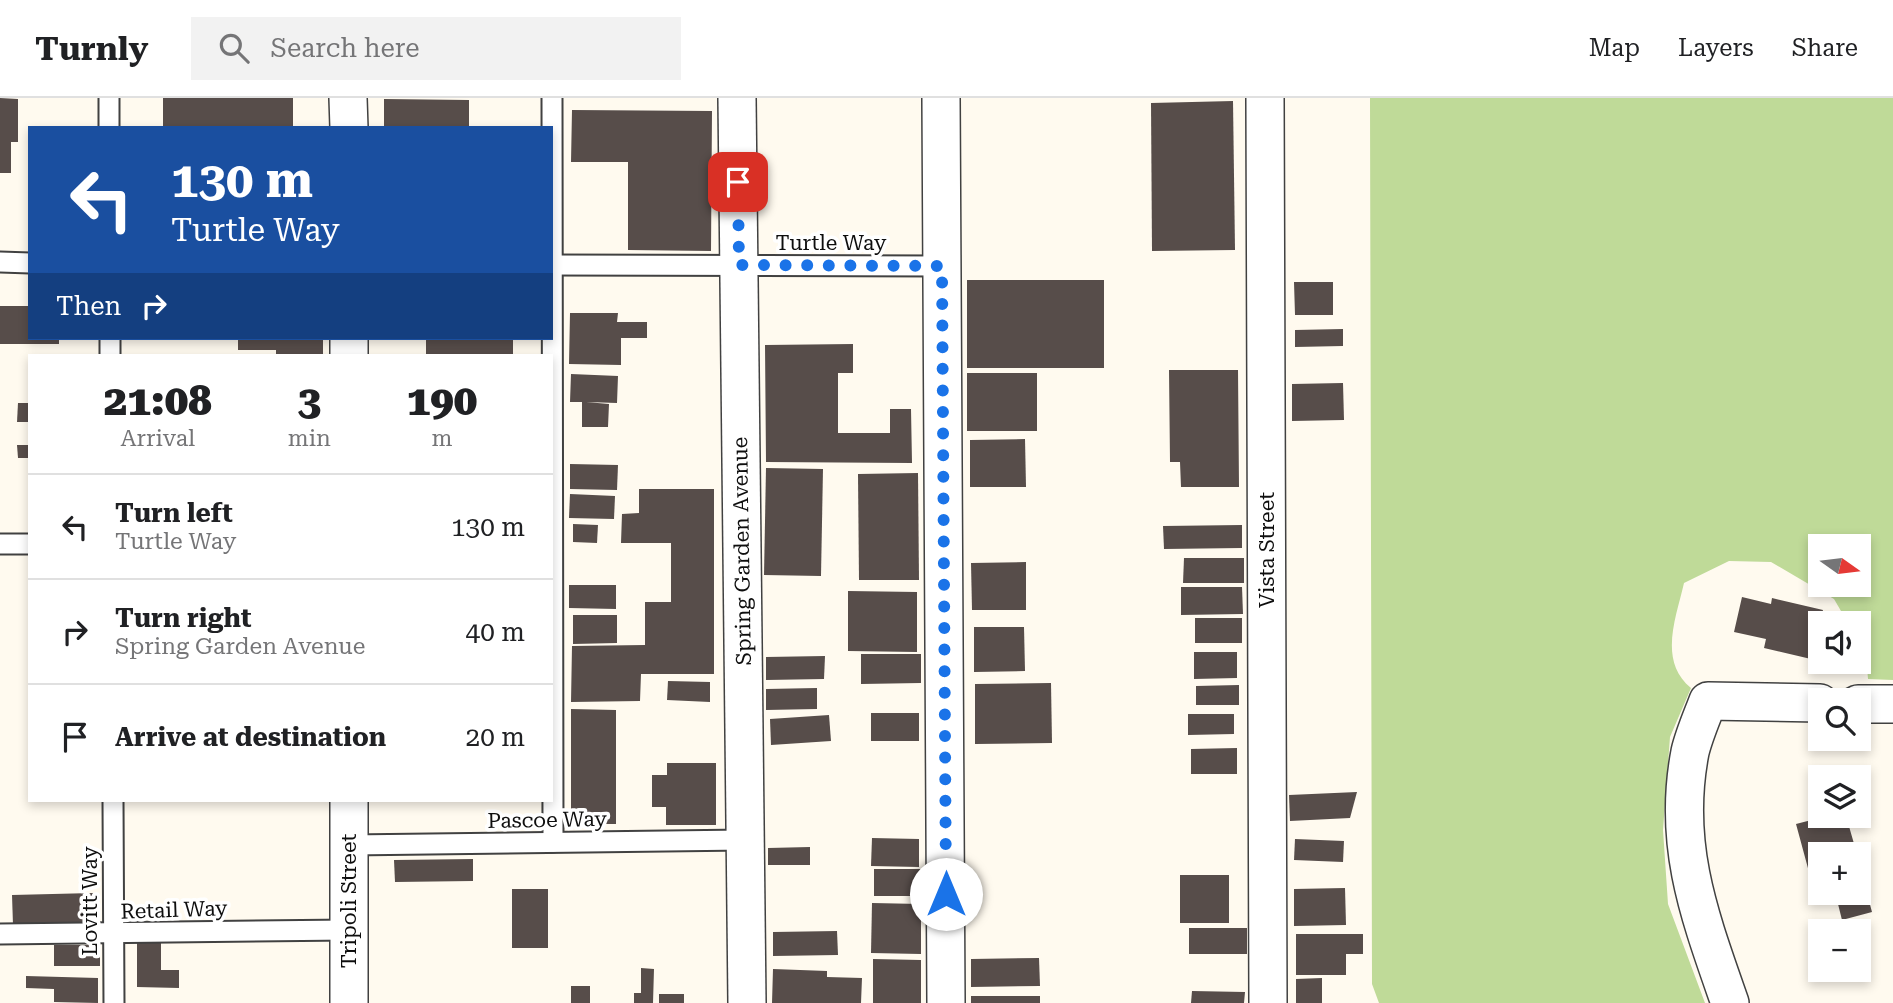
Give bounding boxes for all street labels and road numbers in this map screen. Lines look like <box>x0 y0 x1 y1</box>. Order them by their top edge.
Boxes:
street label: Turtle Way <box>776 231 887 255</box>
street label: Spring Garden Avenue <box>728 437 756 665</box>
street label: Vista Street <box>1255 492 1279 608</box>
street label: Pascoe Way <box>487 807 607 833</box>
street label: Tripoli Street <box>337 834 361 968</box>
street label: Lovitt Way <box>78 846 102 956</box>
street label: Retail Way <box>120 896 229 924</box>

